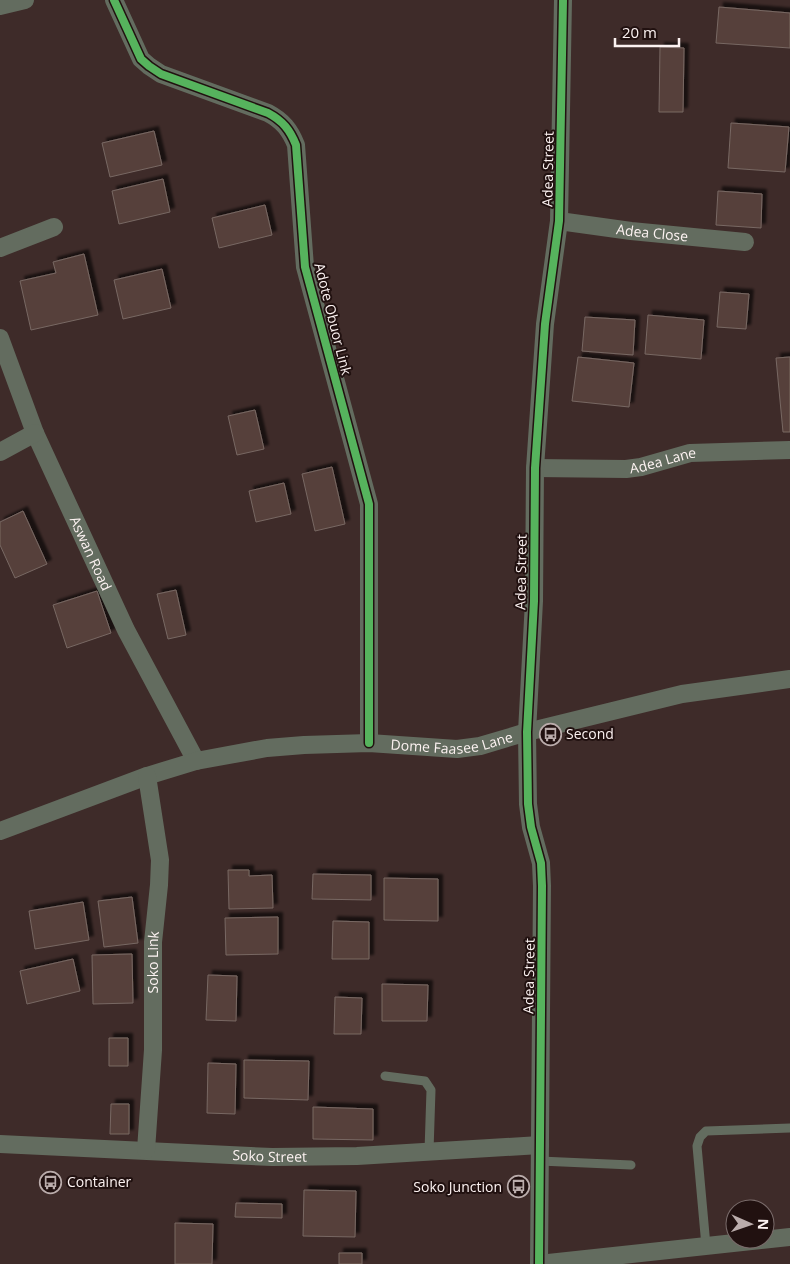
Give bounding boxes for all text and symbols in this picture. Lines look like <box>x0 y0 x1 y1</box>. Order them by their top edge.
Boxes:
scale bar <box>615 15 679 47</box>
text: 20 m <box>622 22 657 42</box>
street label: Adea Street <box>537 131 558 207</box>
street label: Adea Close <box>615 219 689 245</box>
street label: Adote Obuor Link <box>310 261 357 378</box>
street label: Adea Lane <box>628 443 696 477</box>
street label: Aswan Road <box>66 513 116 594</box>
street label: Adea Street <box>510 534 531 610</box>
bus stop icon: Second <box>538 722 562 746</box>
place label: Second <box>566 724 614 743</box>
street label: Dome Faasee Lane <box>390 727 515 758</box>
street label: Soko Link <box>143 929 163 993</box>
street label: Adea Street <box>518 938 539 1014</box>
street label: Soko Street <box>232 1145 307 1166</box>
bus stop icon: Container <box>39 1170 63 1194</box>
place label: Container <box>67 1172 132 1191</box>
bus stop icon: Soko Junction <box>506 1175 530 1199</box>
place label: Soko Junction <box>413 1177 502 1196</box>
north arrow <box>725 1199 775 1249</box>
text: N <box>754 1218 773 1230</box>

